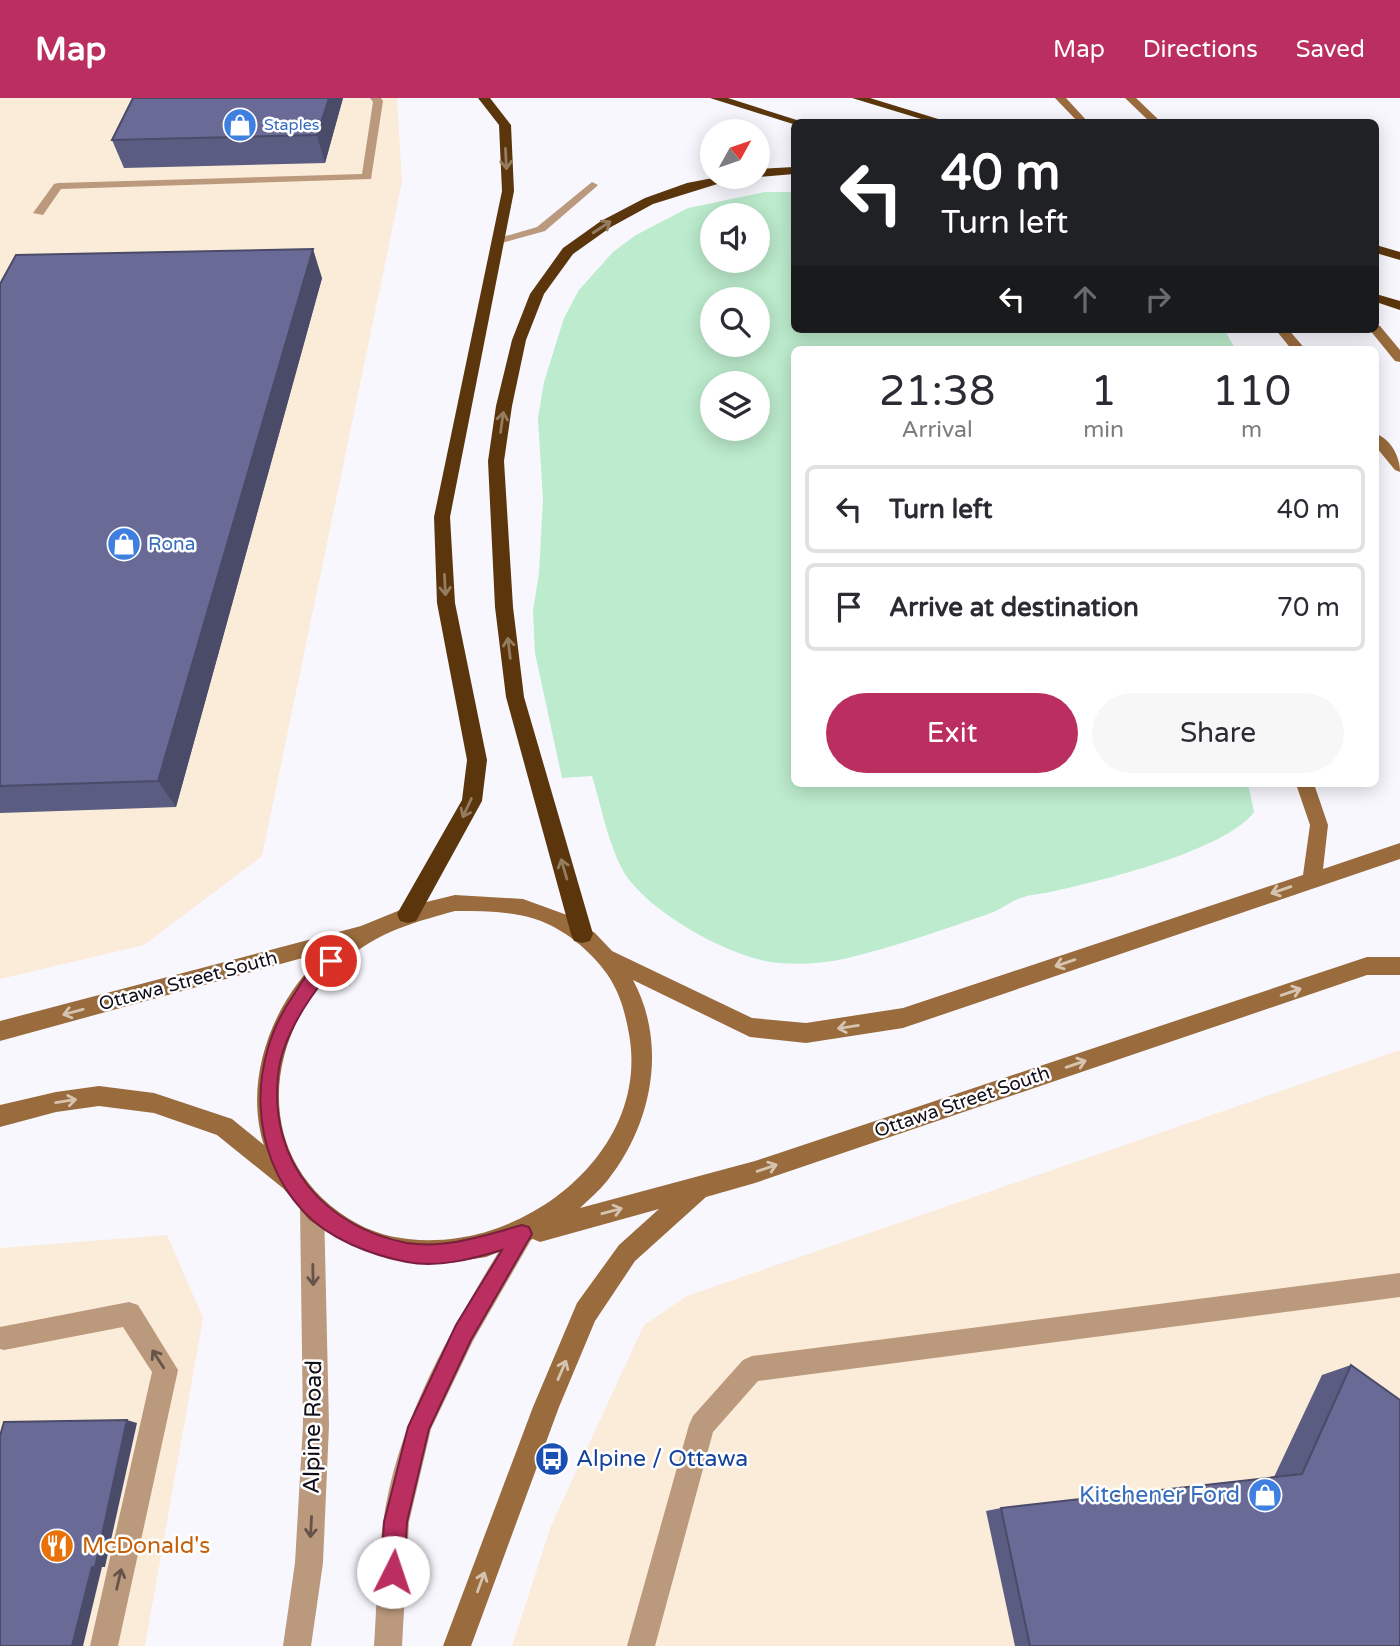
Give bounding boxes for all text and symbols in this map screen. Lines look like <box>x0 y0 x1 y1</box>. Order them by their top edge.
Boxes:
text: Map <box>35 30 106 69</box>
text: Map <box>1053 35 1105 64</box>
text: Directions <box>1143 35 1258 64</box>
text: Saved <box>1296 35 1365 64</box>
shop icon: Staples <box>221 106 259 144</box>
place label: Staples <box>264 115 319 135</box>
north arrow <box>700 119 770 189</box>
map controls <box>700 119 770 441</box>
text: 40 m <box>941 144 1060 203</box>
one-way arrow <box>500 147 513 170</box>
icon: left <box>826 147 917 238</box>
button: sound <box>700 203 770 273</box>
text: Turn left <box>941 204 1068 242</box>
one-way arrow <box>592 220 612 234</box>
icon: left <box>993 280 1031 318</box>
icon: ahead <box>1066 280 1104 318</box>
icon: right <box>1139 280 1177 318</box>
button: search <box>700 287 770 357</box>
text: 21:38 <box>879 366 995 417</box>
text: 1 <box>1090 366 1117 417</box>
text: 110 <box>1212 366 1291 417</box>
button: layers <box>700 371 770 441</box>
one-way arrow <box>495 411 508 433</box>
text: Arrival <box>902 416 973 444</box>
text: min <box>1083 416 1124 444</box>
text: m <box>1241 416 1262 444</box>
icon: left <box>830 490 868 528</box>
text: Turn left <box>889 494 992 525</box>
text: 40 m <box>1277 494 1340 525</box>
shop icon: Rona <box>105 525 143 563</box>
place label: Rona <box>148 533 195 555</box>
one-way arrow <box>438 573 451 596</box>
icon: arrive <box>830 588 868 626</box>
text: Arrive at destination <box>889 592 1139 623</box>
text: 70 m <box>1277 592 1340 623</box>
one-way arrow <box>503 637 516 660</box>
button: Exit <box>826 693 1078 773</box>
button: Share <box>1092 693 1344 773</box>
one-way arrow <box>460 797 473 818</box>
one-way arrow <box>557 858 570 880</box>
one-way arrow <box>1270 885 1292 897</box>
pin <box>301 931 361 991</box>
icon: arrive <box>312 942 350 980</box>
street label: Ottawa Street South <box>96 947 280 1015</box>
one-way arrow <box>1055 958 1077 970</box>
one-way arrow <box>1280 985 1302 997</box>
one-way arrow <box>62 1006 85 1019</box>
one-way arrow <box>837 1021 859 1034</box>
one-way arrow <box>1064 1057 1086 1069</box>
street label: Ottawa Street South <box>871 1062 1053 1142</box>
one-way arrow <box>54 1094 77 1107</box>
one-way arrow <box>756 1161 778 1173</box>
one-way arrow <box>601 1203 623 1216</box>
one-way arrow <box>306 1263 320 1286</box>
one-way arrow <box>151 1350 165 1369</box>
one-way arrow <box>556 1359 569 1381</box>
street label: Alpine Road <box>298 1360 328 1494</box>
bus stop icon: Alpine / Ottawa <box>533 1440 571 1478</box>
place label: Alpine / Ottawa <box>576 1445 748 1473</box>
shop icon: Kitchener Ford <box>1246 1476 1284 1514</box>
place label: Kitchener Ford <box>1079 1481 1240 1509</box>
one-way arrow <box>304 1515 317 1538</box>
restaurant icon: McDonald's <box>38 1527 76 1565</box>
place label: McDonald's <box>82 1532 210 1560</box>
position arrow <box>356 1535 430 1609</box>
one-way arrow <box>112 1568 126 1591</box>
one-way arrow <box>476 1572 488 1594</box>

